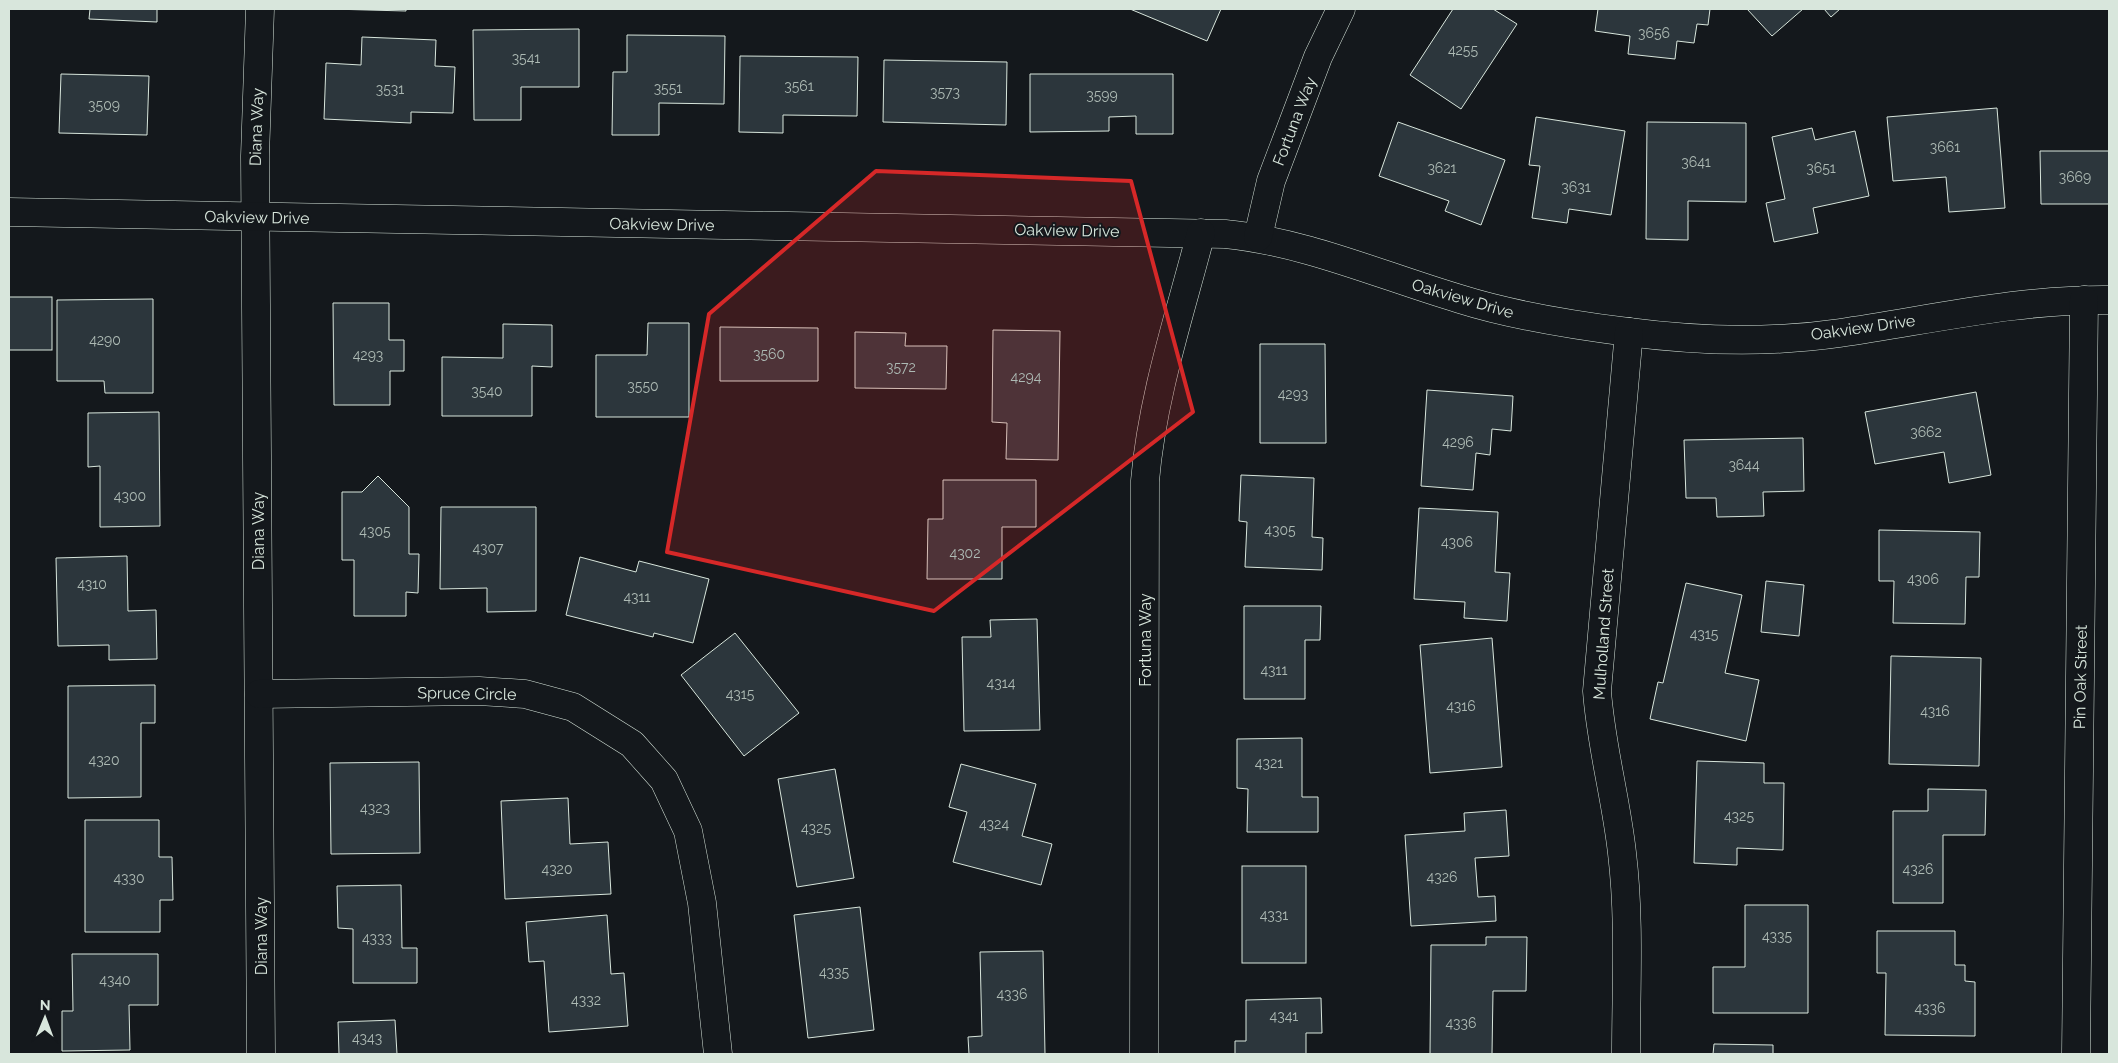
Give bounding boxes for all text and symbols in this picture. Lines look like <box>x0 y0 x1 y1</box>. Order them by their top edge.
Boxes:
house number: 3656 <box>1638 25 1670 41</box>
house number: 4255 <box>1448 42 1478 58</box>
house number: 3541 <box>512 50 540 66</box>
street label: Fortuna Way <box>1269 74 1320 168</box>
house number: 3561 <box>784 78 814 94</box>
house number: 3551 <box>654 80 682 96</box>
house number: 3531 <box>376 81 404 97</box>
house number: 3573 <box>930 84 960 100</box>
street label: Diana Way <box>246 87 267 166</box>
house number: 3599 <box>1086 87 1118 103</box>
house number: 3509 <box>88 97 120 113</box>
house number: 3661 <box>1930 139 1960 155</box>
house number: 3641 <box>1681 154 1711 170</box>
house number: 3621 <box>1427 160 1457 176</box>
house number: 3651 <box>1806 160 1836 176</box>
house number: 3669 <box>2059 169 2091 185</box>
house number: 3631 <box>1561 179 1591 195</box>
street label: Oakview Drive <box>204 207 310 228</box>
street label: Oakview Drive <box>609 214 715 235</box>
street label: Oakview Drive <box>1014 220 1120 241</box>
street label: Oakview Drive <box>1410 275 1516 322</box>
street label: Oakview Drive <box>1810 311 1916 344</box>
house number: 4290 <box>89 332 121 348</box>
house number: 3560 <box>753 346 785 362</box>
house number: 4293 <box>353 347 383 363</box>
house number: 3572 <box>886 359 916 375</box>
house number: 4294 <box>1011 369 1042 385</box>
house number: 3550 <box>627 378 659 394</box>
house number: 3540 <box>471 383 503 399</box>
house number: 4293 <box>1278 386 1308 402</box>
house number: 3662 <box>1910 424 1942 440</box>
house number: 4296 <box>1442 434 1474 450</box>
house number: 3644 <box>1728 457 1760 473</box>
house number: 4300 <box>114 488 146 504</box>
street label: Diana Way <box>249 492 268 570</box>
house number: 4305 <box>1264 522 1296 538</box>
house number: 4305 <box>359 523 391 539</box>
house number: 4306 <box>1441 534 1473 550</box>
house number: 4307 <box>472 540 504 556</box>
house number: 4302 <box>950 545 980 561</box>
street label: Mulholland Street <box>1589 567 1618 700</box>
house number: 4306 <box>1907 571 1939 587</box>
house number: 4310 <box>77 576 107 592</box>
house number: 4311 <box>623 589 651 605</box>
street label: Fortuna Way <box>1136 593 1155 687</box>
street label: Pin Oak Street <box>2070 624 2091 729</box>
house number: 4315 <box>1690 626 1719 642</box>
house number: 4311 <box>1260 662 1288 678</box>
house number: 4314 <box>987 675 1016 691</box>
street label: Spruce Circle <box>417 683 517 704</box>
house number: 4315 <box>726 686 755 702</box>
house number: 4316 <box>1446 698 1476 714</box>
house number: 4316 <box>1920 703 1950 719</box>
house number: 4320 <box>89 752 119 768</box>
house number: 4321 <box>1255 755 1283 771</box>
house number: 4323 <box>360 800 390 816</box>
house number: 4325 <box>1724 808 1754 824</box>
house number: 4324 <box>979 816 1009 832</box>
house number: 4325 <box>801 820 831 836</box>
house number: 4320 <box>542 861 572 877</box>
house number: 4326 <box>1903 861 1933 877</box>
house number: 4326 <box>1427 869 1457 885</box>
house number: 4330 <box>113 870 145 886</box>
street label: Diana Way <box>252 897 271 975</box>
house number: 4331 <box>1260 907 1288 923</box>
house number: 4335 <box>1762 928 1792 944</box>
house number: 4333 <box>362 930 392 946</box>
house number: 4335 <box>819 964 849 980</box>
house number: 4340 <box>99 972 131 988</box>
house number: 4336 <box>996 986 1028 1002</box>
house number: 4332 <box>571 992 601 1008</box>
north arrow <box>20 993 70 1043</box>
text: N <box>40 997 51 1013</box>
house number: 4336 <box>1914 1000 1946 1016</box>
house number: 4341 <box>1270 1008 1298 1024</box>
house number: 4336 <box>1445 1015 1477 1031</box>
house number: 4343 <box>352 1030 382 1046</box>

